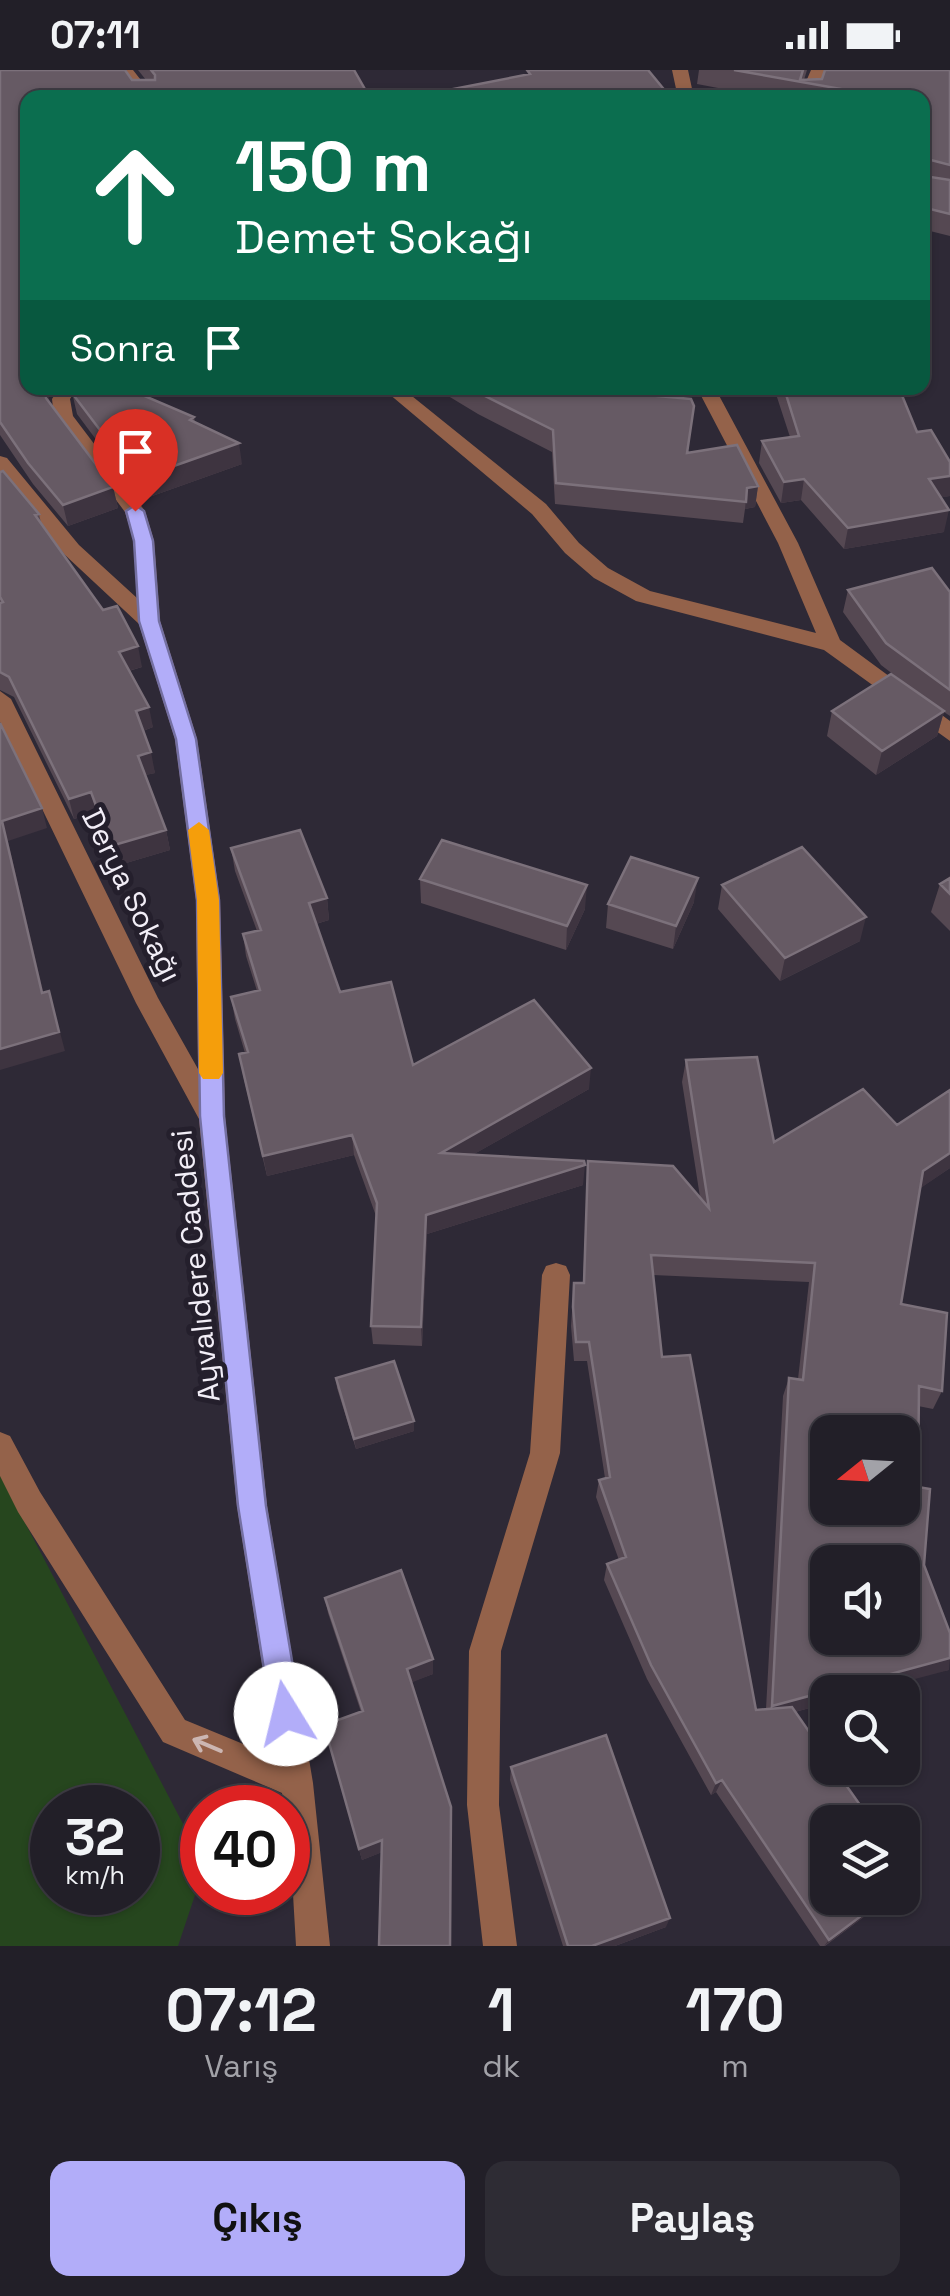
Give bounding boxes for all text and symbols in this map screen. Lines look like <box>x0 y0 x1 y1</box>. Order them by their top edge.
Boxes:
text: 07:11 <box>50 11 141 59</box>
text: 150 m <box>235 122 432 211</box>
icon: ahead <box>70 130 200 260</box>
text: Demet Sokağı <box>235 209 532 266</box>
icon: arrive <box>196 320 251 375</box>
text: Sonra <box>70 324 176 372</box>
pin <box>93 409 178 512</box>
icon: arrive <box>108 424 163 479</box>
street label: Derya Sokağı <box>73 802 191 988</box>
street label: Ayvalıdere Caddesi <box>161 1128 229 1404</box>
north arrow <box>810 1415 920 1525</box>
map controls <box>810 1415 920 1915</box>
button: sound <box>810 1545 920 1655</box>
position arrow <box>234 1662 338 1766</box>
button: search <box>810 1675 920 1785</box>
one-way arrow <box>192 1735 223 1753</box>
speed limit sign: 40 <box>180 1785 310 1915</box>
button: layers <box>810 1805 920 1915</box>
text: 32 <box>65 1806 125 1870</box>
text: km/h <box>65 1859 125 1891</box>
text: 07:12 <box>165 1972 317 2049</box>
text: 1 <box>488 1972 515 2049</box>
text: 170 <box>686 1972 785 2049</box>
text: Varış <box>204 2046 278 2086</box>
text: dk <box>482 2046 520 2086</box>
text: m <box>721 2046 749 2086</box>
button: Çıkış <box>50 2161 465 2276</box>
button: Paylaş <box>485 2161 900 2276</box>

